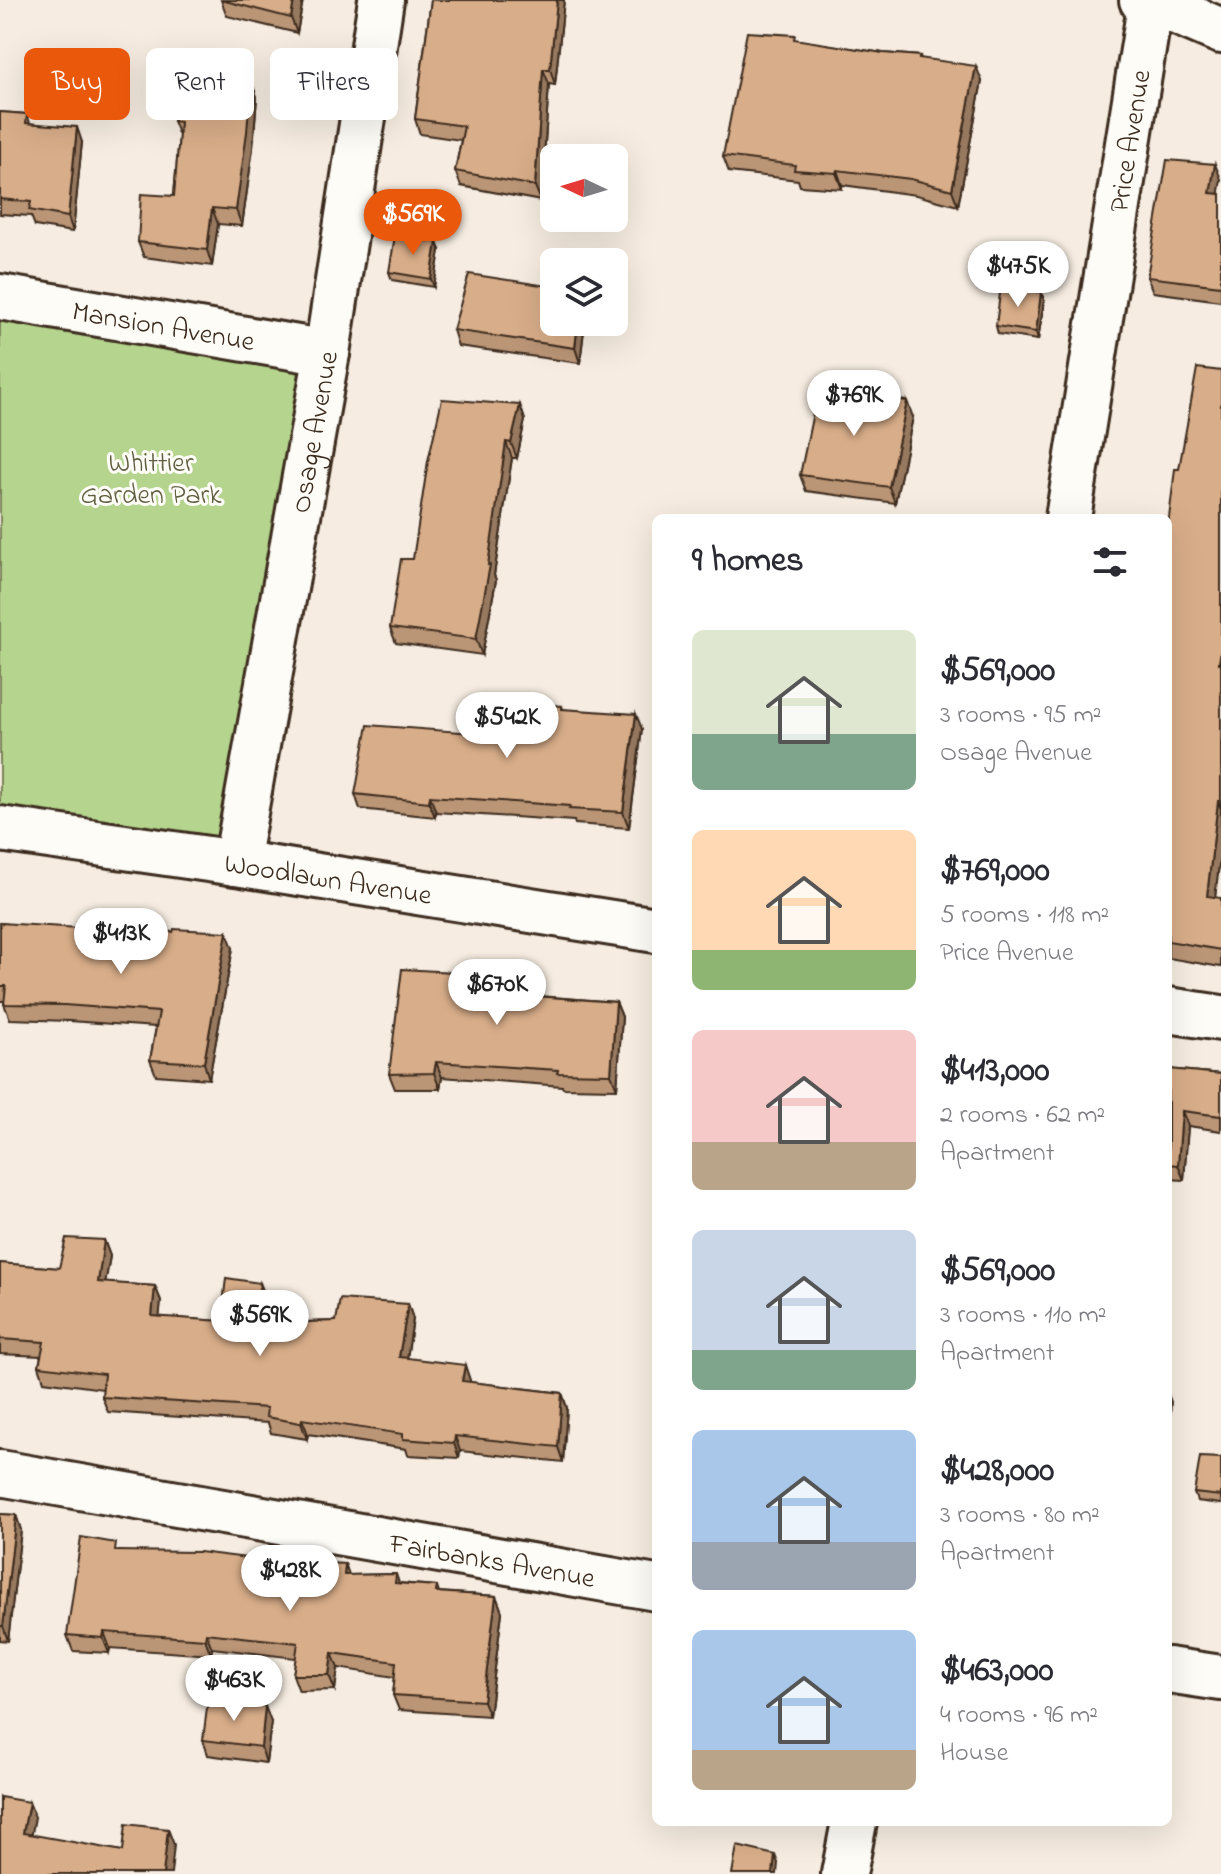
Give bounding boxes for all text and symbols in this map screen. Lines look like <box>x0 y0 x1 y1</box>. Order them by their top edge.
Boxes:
chip: Buy <box>24 48 130 120</box>
chip: Rent <box>146 48 254 120</box>
chip: Filters <box>270 48 398 120</box>
street label: Price Avenue <box>1100 67 1164 216</box>
north arrow <box>540 144 628 232</box>
map controls <box>540 144 628 336</box>
pin: $569K <box>357 189 469 257</box>
text: $569K <box>382 196 444 234</box>
pin: $475K <box>962 241 1074 309</box>
button: layers <box>540 248 628 336</box>
text: $475K <box>986 248 1050 286</box>
street label: Mansion Avenue <box>69 293 258 364</box>
street label: Osage Avenue <box>282 348 351 517</box>
pin: $769K <box>798 370 910 438</box>
text: $769K <box>825 377 883 415</box>
park label: Whittier Garden Park <box>80 444 222 517</box>
text: 9 homes <box>692 537 804 587</box>
icon: filters <box>1088 540 1132 584</box>
text: $569,000 <box>940 647 1055 697</box>
icon: home <box>756 662 852 758</box>
pin: $542K <box>451 692 563 760</box>
text: 3 rooms · 95 m² <box>940 697 1101 735</box>
text: $542K <box>474 699 540 737</box>
text: Osage Avenue <box>940 735 1092 773</box>
street label: Woodlawn Avenue <box>222 845 435 918</box>
text: $769,000 <box>940 847 1050 897</box>
icon: home <box>756 862 852 958</box>
text: 5 rooms · 118 m² <box>940 897 1109 935</box>
pin: $413K <box>65 908 177 976</box>
text: $413K <box>92 915 150 953</box>
text: Price Avenue <box>940 935 1074 973</box>
pin: $670K <box>441 959 553 1027</box>
text: $670K <box>466 966 528 1004</box>
text: $413,000 <box>940 1047 1049 1097</box>
icon: home <box>756 1062 852 1158</box>
text: 2 rooms · 62 m² <box>940 1097 1105 1135</box>
text: Apartment <box>940 1135 1054 1173</box>
text: $569,000 <box>940 1247 1055 1297</box>
icon: home <box>756 1262 852 1358</box>
pin: $569K <box>204 1290 316 1358</box>
text: $569K <box>229 1297 291 1335</box>
text: 3 rooms · 110 m² <box>940 1297 1106 1335</box>
text: Apartment <box>940 1335 1054 1373</box>
text: $428,000 <box>940 1447 1054 1497</box>
icon: home <box>756 1462 852 1558</box>
text: 3 rooms · 80 m² <box>940 1497 1100 1535</box>
street label: Fairbanks Avenue <box>385 1524 598 1601</box>
text: Apartment <box>940 1535 1054 1573</box>
pin: $428K <box>234 1545 346 1613</box>
text: $428K <box>259 1552 321 1590</box>
text: $463,000 <box>940 1647 1054 1697</box>
pin: $463K <box>178 1655 290 1723</box>
text: $463K <box>203 1662 265 1700</box>
icon: home <box>756 1662 852 1758</box>
text: 4 rooms · 96 m² <box>940 1697 1098 1735</box>
text: House <box>940 1735 1008 1773</box>

